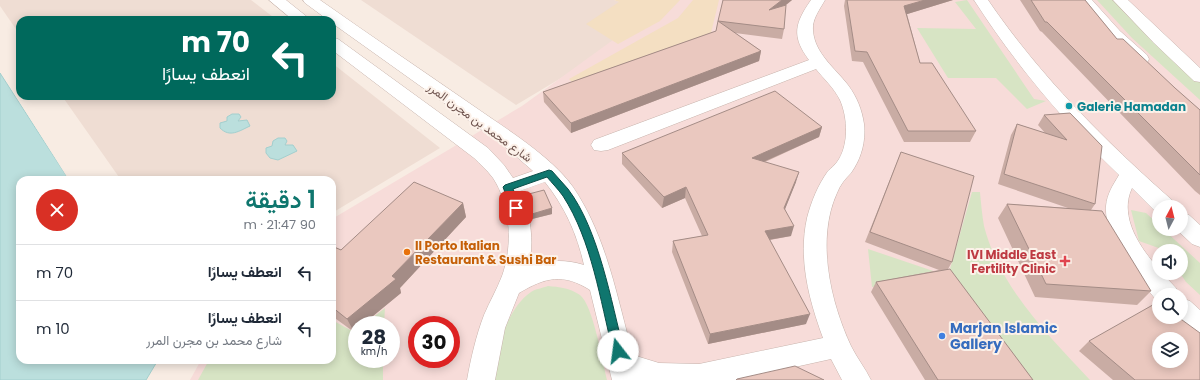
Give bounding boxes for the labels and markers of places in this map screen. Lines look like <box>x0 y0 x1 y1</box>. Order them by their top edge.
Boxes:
place label: Galerie Hamadan <box>1077 98 1186 115</box>
marker: Galerie Hamadan <box>1064 101 1074 111</box>
pin <box>499 191 533 225</box>
place label: Il Porto Italian Restaurant & Sushi Bar <box>415 237 556 268</box>
place label: IVI Middle East Fertility Clinic <box>967 246 1056 277</box>
marker: Il Porto Italian Restaurant & Sushi Bar <box>402 247 412 257</box>
marker: IVI Middle East Fertility Clinic <box>1059 255 1071 267</box>
place label: Marjan Islamic Gallery <box>950 318 1058 354</box>
marker: Marjan Islamic Gallery <box>937 331 947 341</box>

